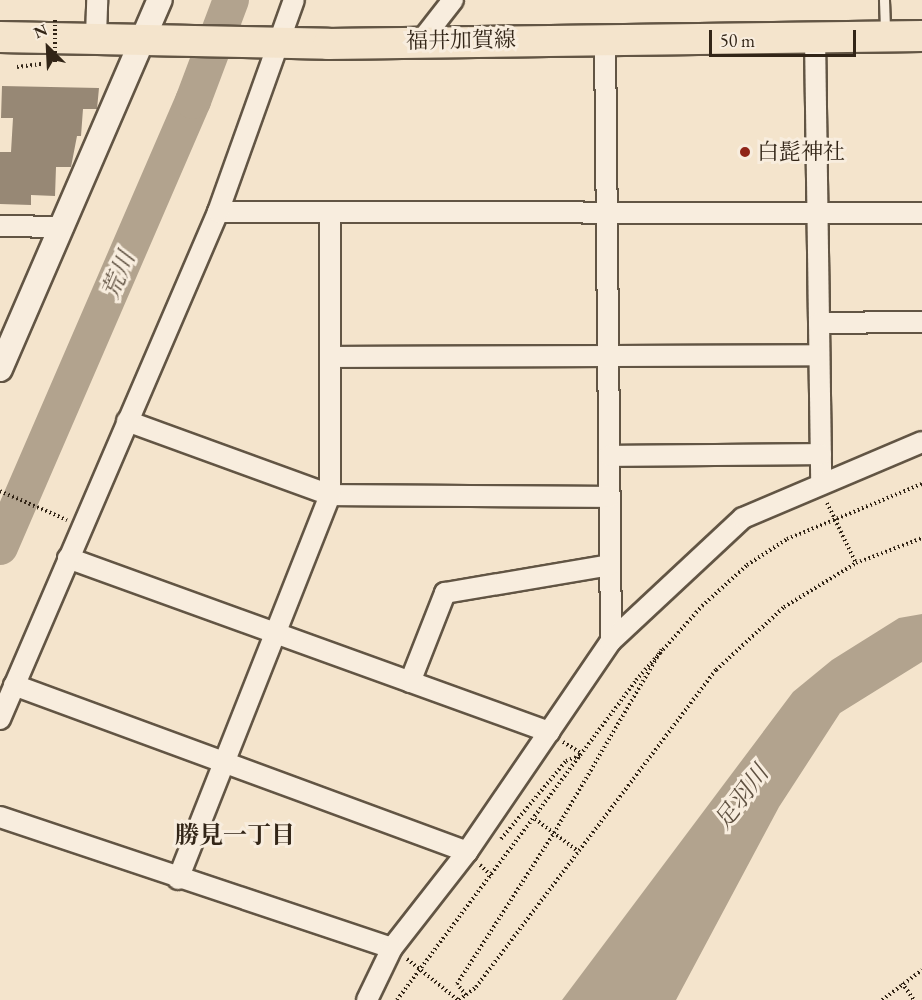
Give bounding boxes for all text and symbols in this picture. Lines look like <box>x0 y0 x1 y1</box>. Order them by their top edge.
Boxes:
north arrow <box>18 18 78 78</box>
scale bar <box>712 18 859 56</box>
text: N <box>30 19 51 43</box>
street label: 福井加賀線 <box>406 26 516 54</box>
text: 50 m <box>720 29 755 52</box>
place label: 白髭神社 <box>757 139 845 165</box>
marker: 白髭神社 <box>738 145 752 159</box>
water label: 荒川 <box>95 247 141 303</box>
water label: 足羽川 <box>708 760 774 834</box>
district label: 勝見一丁目 <box>175 821 295 849</box>

